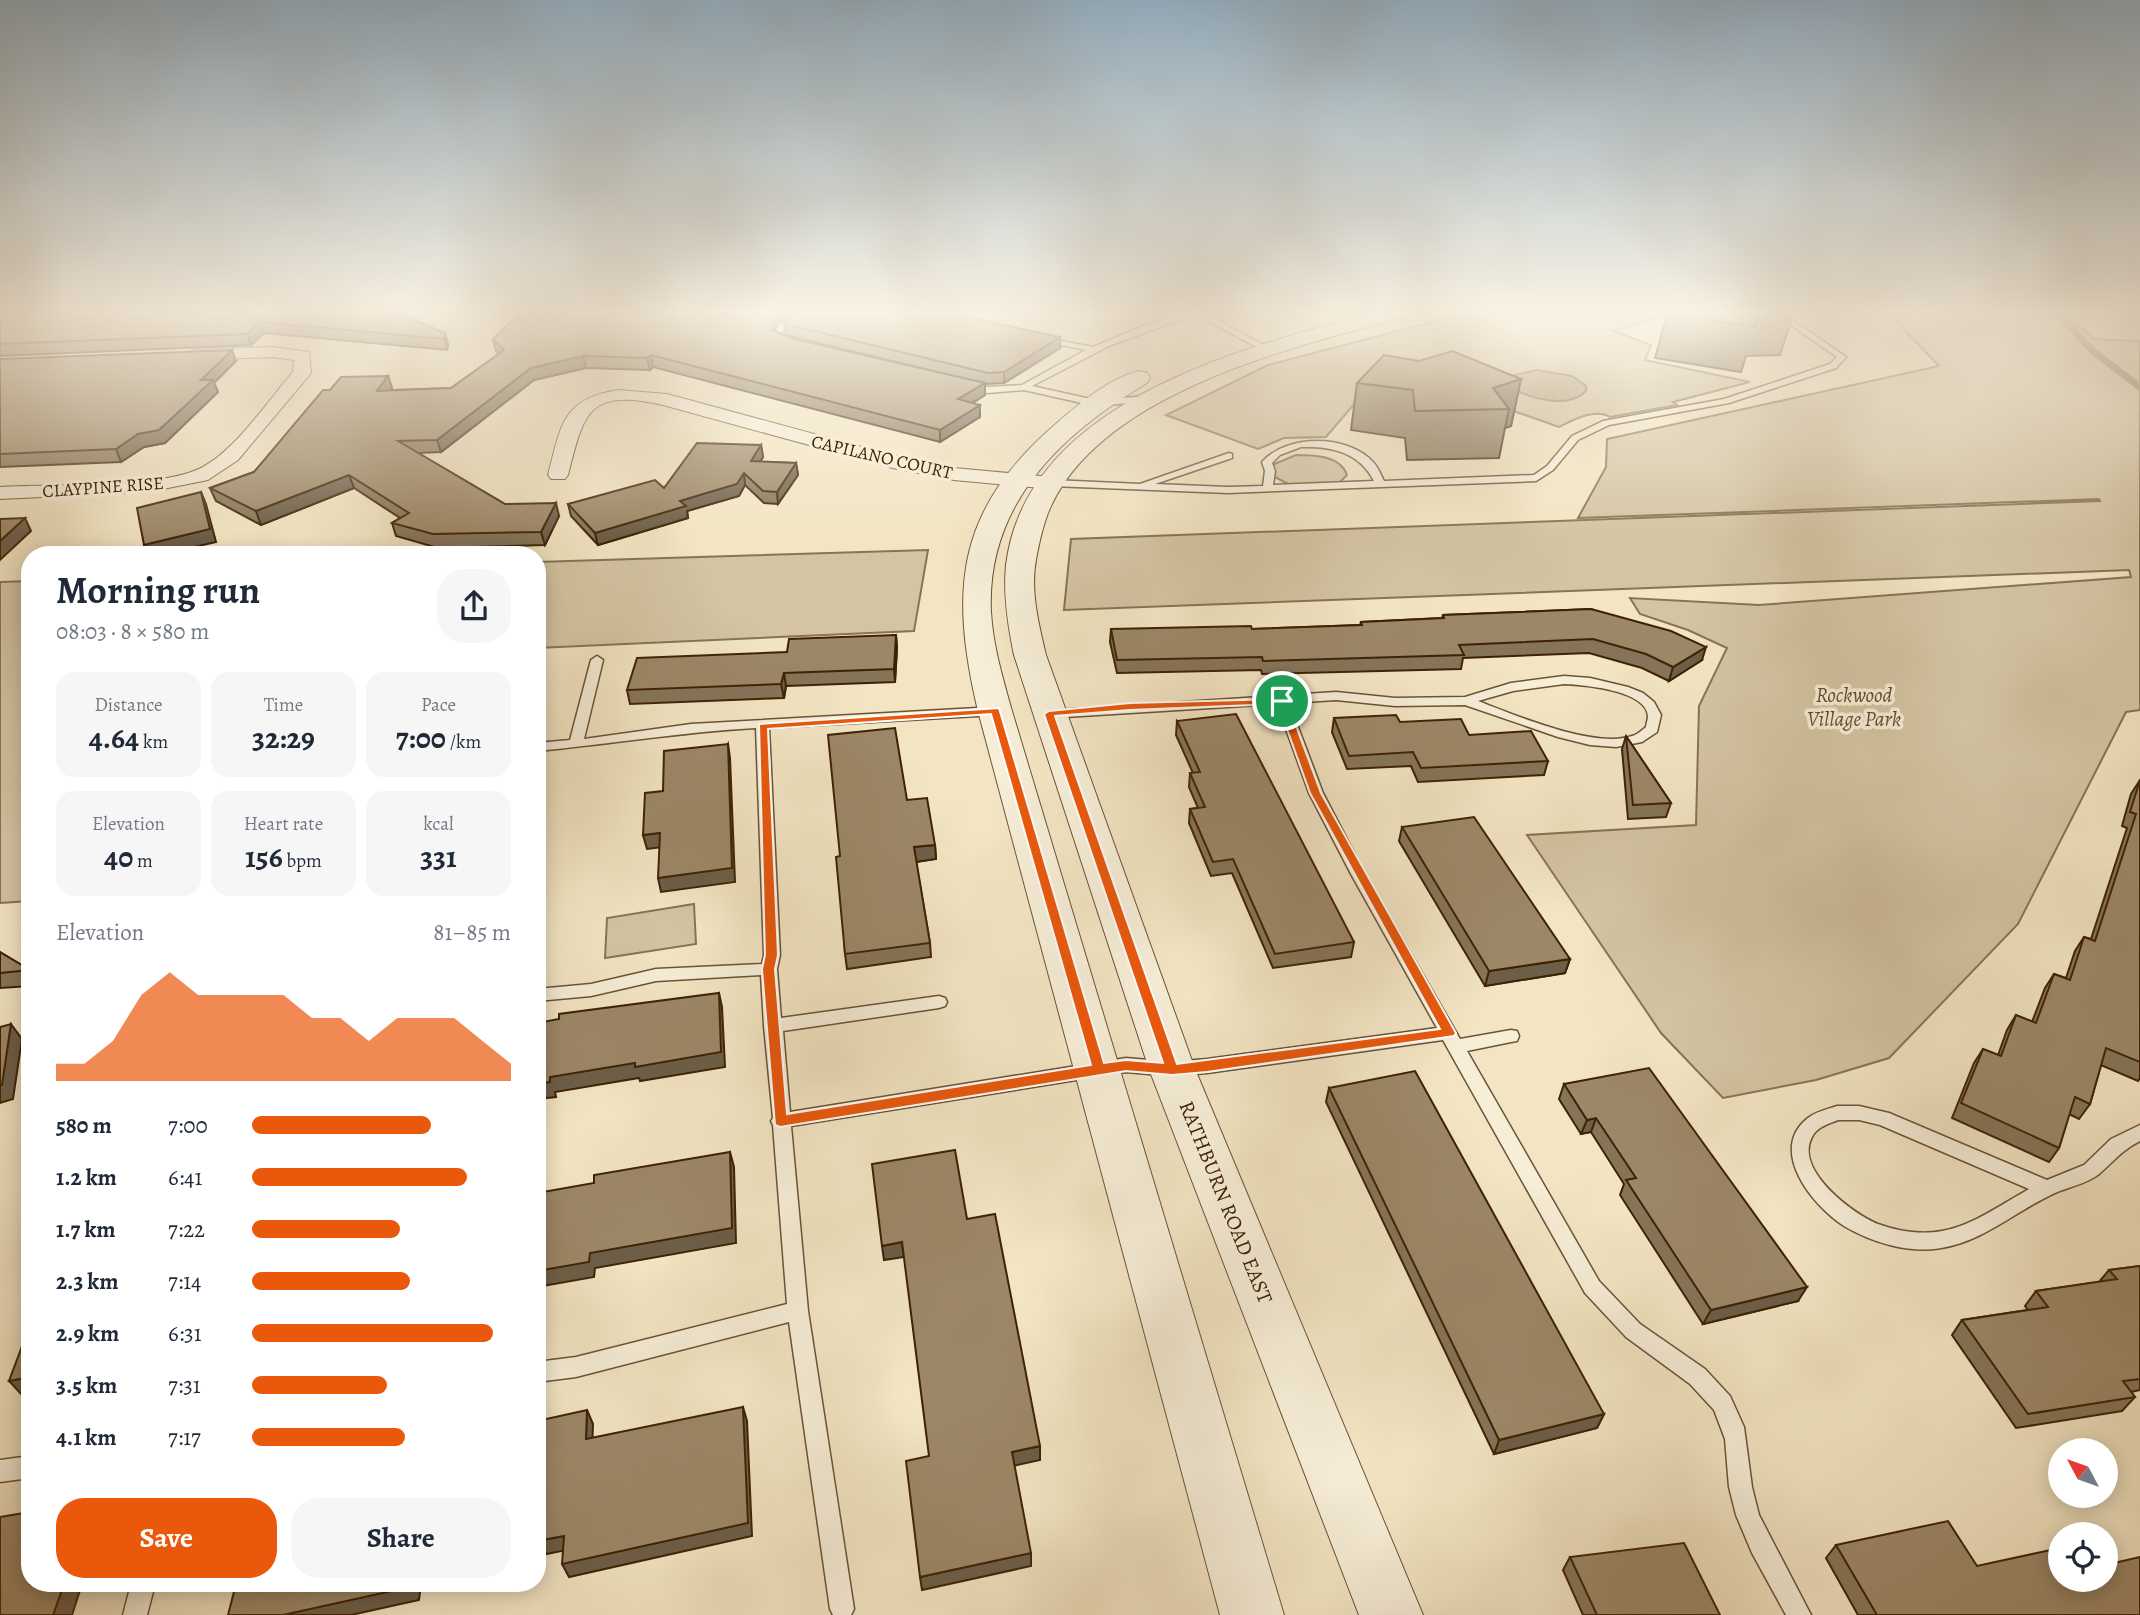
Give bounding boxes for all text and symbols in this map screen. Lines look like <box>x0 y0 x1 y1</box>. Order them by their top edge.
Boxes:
street label: CAPILANO COURT <box>809 429 955 485</box>
street label: CLAYPINE RISE <box>42 471 164 503</box>
text: Morning run <box>56 564 260 616</box>
button: share <box>437 569 511 643</box>
text: 08:03 · 8 × 580 m <box>56 616 209 647</box>
pin <box>1252 671 1312 731</box>
park label: Rockwood Village Park <box>1807 681 1901 733</box>
icon: arrive <box>1263 682 1301 720</box>
text: Distance <box>94 692 163 718</box>
text: Time <box>264 692 303 718</box>
text: Pace <box>421 692 456 718</box>
text: 4.64 <box>89 718 139 758</box>
text: 32:29 <box>252 718 315 758</box>
text: 7:00 <box>396 718 446 758</box>
text: km <box>139 729 168 755</box>
text: /km <box>446 729 481 755</box>
text: Elevation <box>92 811 165 837</box>
text: Heart rate <box>244 811 323 837</box>
text: kcal <box>423 811 454 837</box>
text: 40 <box>104 837 133 877</box>
text: 156 <box>245 837 283 877</box>
text: 331 <box>420 837 457 877</box>
text: m <box>133 848 153 874</box>
text: bpm <box>283 848 322 874</box>
text: Elevation <box>56 917 144 948</box>
text: 81–85 m <box>433 917 511 948</box>
street label: RATHBURN ROAD EAST <box>1173 1097 1280 1308</box>
text: 580 m <box>56 1110 112 1141</box>
text: 7:00 <box>168 1110 208 1141</box>
text: 1.2 km <box>56 1162 117 1193</box>
text: 6:41 <box>168 1162 202 1193</box>
text: 1.7 km <box>56 1214 116 1245</box>
text: 7:22 <box>168 1214 205 1245</box>
text: 2.3 km <box>56 1266 119 1297</box>
text: 7:14 <box>168 1266 201 1297</box>
text: 2.9 km <box>56 1318 119 1349</box>
text: 6:31 <box>168 1318 202 1349</box>
text: 3.5 km <box>56 1370 117 1401</box>
text: 7:31 <box>168 1370 201 1401</box>
text: 4.1 km <box>56 1422 117 1453</box>
text: 7:17 <box>168 1422 201 1453</box>
north arrow <box>2048 1438 2118 1508</box>
map controls <box>2048 1438 2118 1592</box>
button: Save <box>56 1498 277 1578</box>
button: Share <box>291 1498 511 1578</box>
button: locate <box>2048 1522 2118 1592</box>

